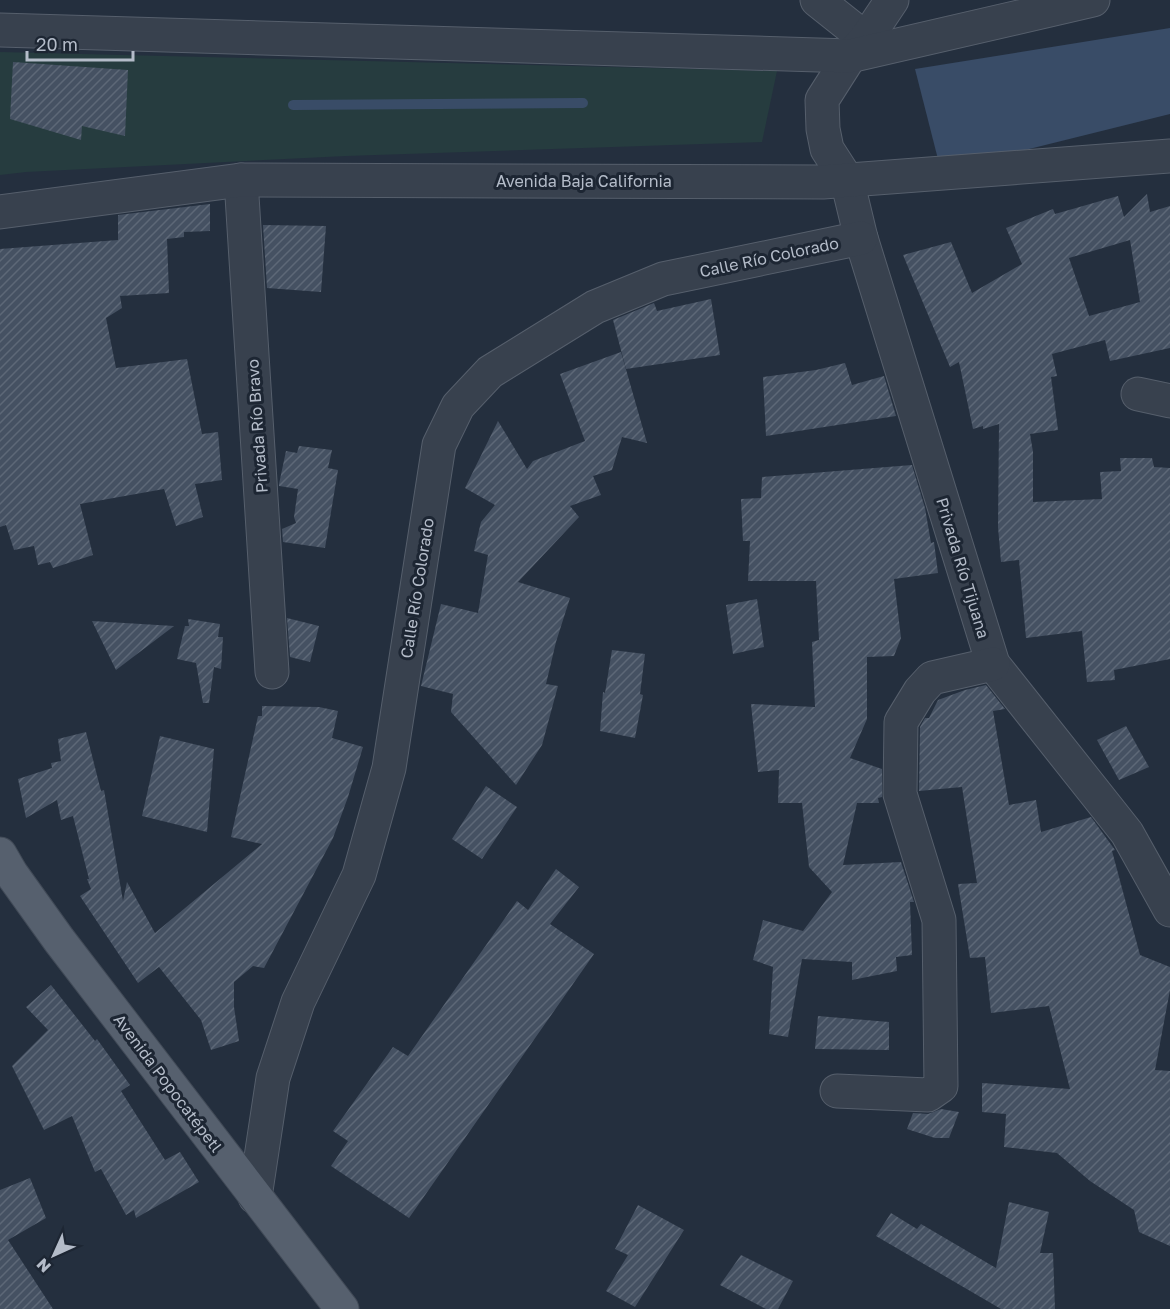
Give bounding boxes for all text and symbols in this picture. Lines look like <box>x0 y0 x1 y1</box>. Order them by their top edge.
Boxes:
scale bar <box>27 24 134 62</box>
text: 20 m <box>36 33 78 55</box>
street label: Avenida Baja California <box>496 171 672 191</box>
street label: Calle Río Colorado <box>698 232 840 282</box>
street label: Privada Río Bravo <box>242 358 272 494</box>
street label: Privada Río Tijuana <box>932 495 994 641</box>
street label: Calle Río Colorado <box>396 516 438 660</box>
street label: Avenida Popocatépetl <box>109 1010 227 1156</box>
north arrow <box>24 1225 84 1285</box>
text: N <box>32 1254 55 1277</box>

